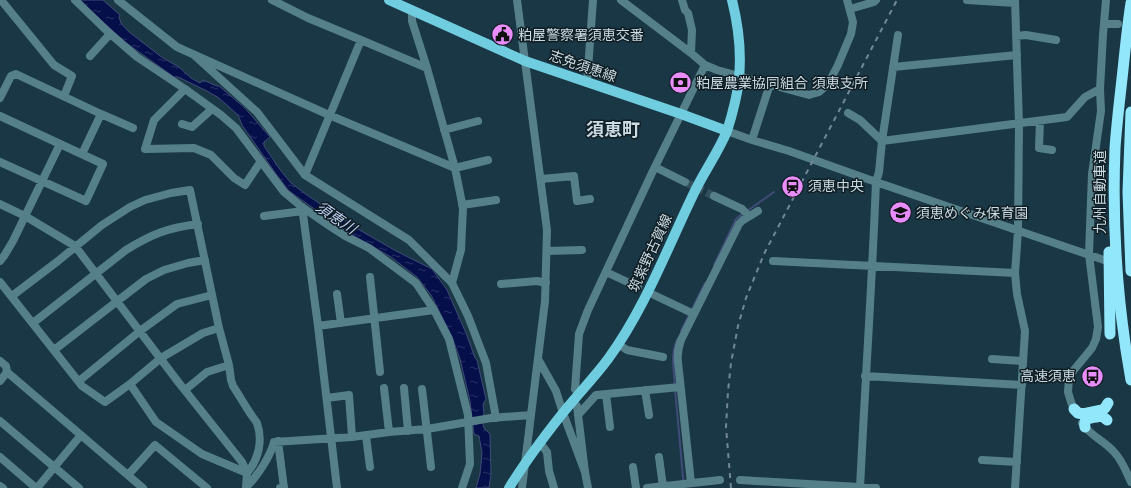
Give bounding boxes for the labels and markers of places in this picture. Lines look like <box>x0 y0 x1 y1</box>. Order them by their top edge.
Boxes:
public building icon: 粕屋警察署須恵交番 <box>489 22 515 48</box>
place label: 粕屋警察署須恵交番 <box>518 27 644 43</box>
bank icon: 粕屋農業協同組合 須恵支所 <box>667 70 693 96</box>
place label: 粕屋農業協同組合 須恵支所 <box>696 75 868 91</box>
station icon: 須恵中央 <box>780 173 806 199</box>
place label: 須恵中央 <box>808 178 864 194</box>
school or university icon: 須恵めぐみ保育園 <box>888 200 914 226</box>
place label: 須恵めぐみ保育園 <box>916 205 1028 221</box>
bus stop icon: 高速須恵 <box>1079 363 1105 389</box>
place label: 高速須恵 <box>1020 368 1076 384</box>

